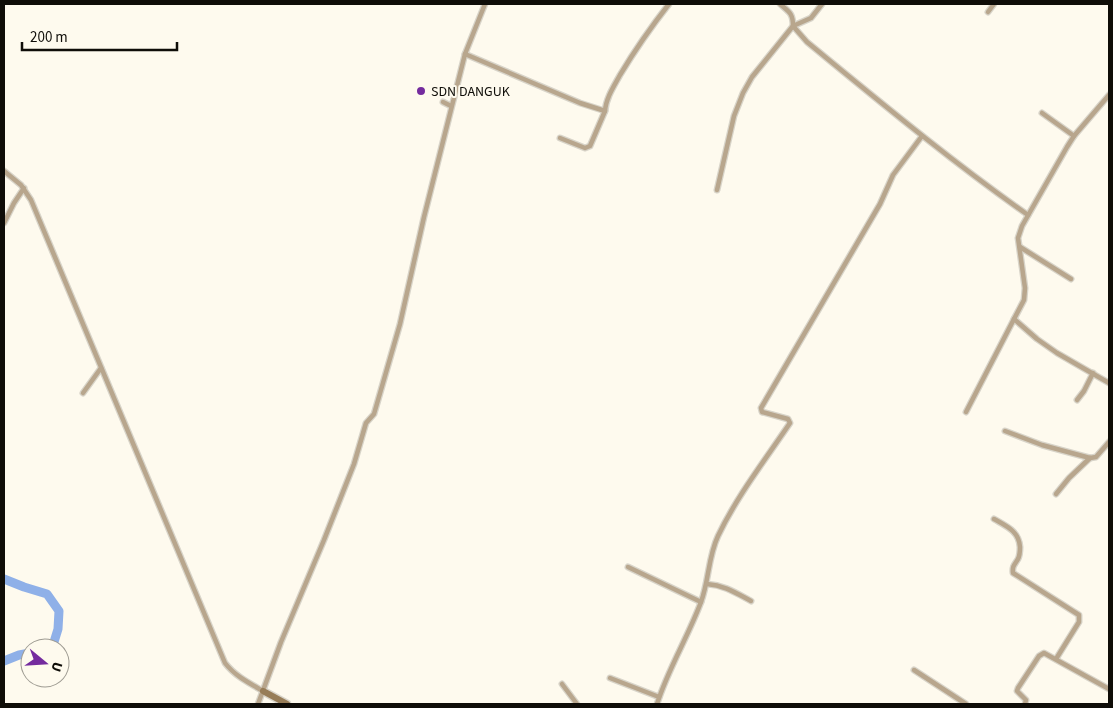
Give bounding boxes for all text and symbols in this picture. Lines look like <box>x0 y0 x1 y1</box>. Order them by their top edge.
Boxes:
scale bar <box>22 20 178 52</box>
text: 200 m <box>30 27 68 48</box>
place label: SDN DANGUK <box>431 82 511 102</box>
marker: SDN DANGUK <box>415 85 427 97</box>
north arrow <box>20 638 70 688</box>
text: U <box>45 659 67 674</box>

